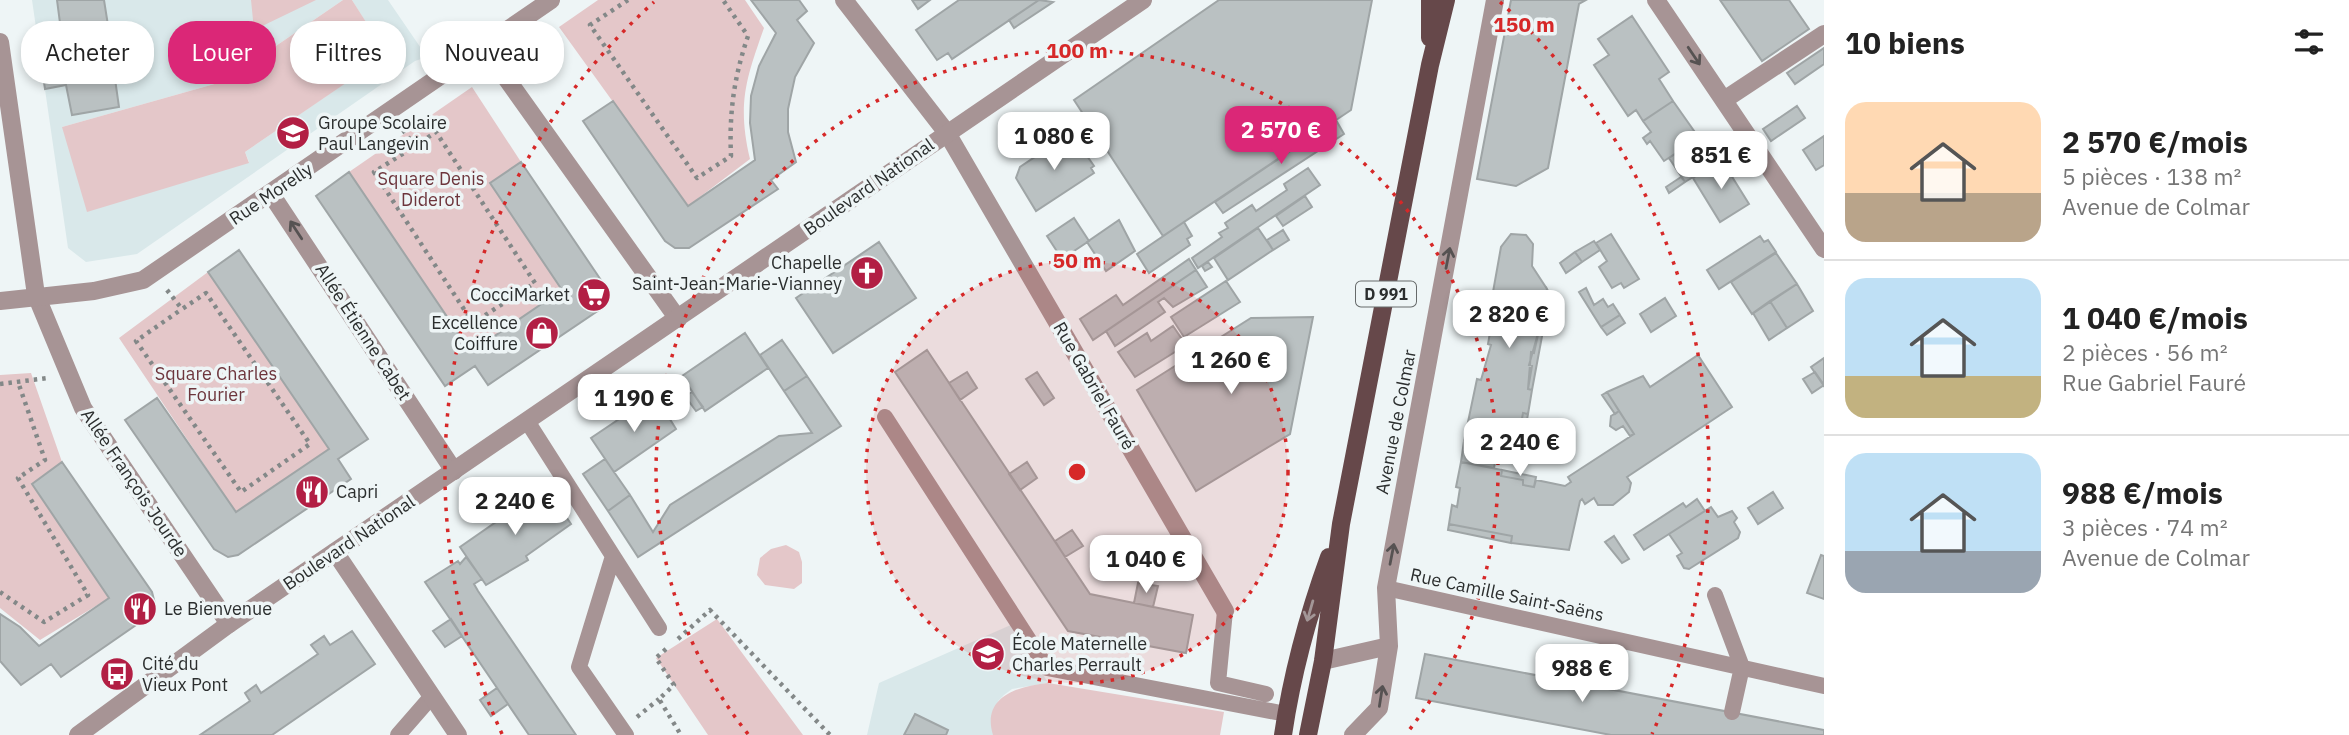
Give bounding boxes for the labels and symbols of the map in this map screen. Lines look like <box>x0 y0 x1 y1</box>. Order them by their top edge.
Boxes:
text: 150 m <box>1493 10 1555 38</box>
text: 100 m <box>1046 36 1108 64</box>
one-way arrow <box>1687 46 1701 65</box>
pin: 2 570 € <box>1216 106 1346 166</box>
place label: Groupe Scolaire Paul Langevin <box>318 111 447 155</box>
pin: 1 080 € <box>989 113 1119 172</box>
school or university icon: Groupe Scolaire Paul Langevin <box>274 114 312 152</box>
pin: 851 € <box>1672 132 1770 191</box>
street label: Boulevard National <box>799 133 939 240</box>
street label: Rue Morelly <box>225 157 317 230</box>
park label: Square Denis Diderot <box>378 167 484 211</box>
one-way arrow <box>288 221 303 240</box>
text: 50 m <box>1053 246 1101 274</box>
one-way arrow <box>1442 247 1455 270</box>
place label: Chapelle Saint-Jean-Marie-Vianney <box>632 251 842 295</box>
church icon: Chapelle Saint-Jean-Marie-Vianney <box>848 254 886 292</box>
street label: Allée Étienne Cabet <box>311 259 416 404</box>
supermarket icon: CocciMarket <box>575 276 613 314</box>
road number: D 991 <box>1356 282 1416 306</box>
place label: CocciMarket <box>470 283 570 306</box>
pin: 2 820 € <box>1444 290 1574 350</box>
place label: Excellence Coiffure <box>431 311 518 355</box>
shop icon: Excellence Coiffure <box>523 314 561 352</box>
street label: Rue Gabriel Fauré <box>1048 318 1140 454</box>
pin: 1 260 € <box>1166 336 1296 396</box>
street label: Avenue de Colmar <box>1370 347 1421 496</box>
park label: Square Charles Fourier <box>155 362 277 406</box>
pin: 1 190 € <box>569 374 699 434</box>
street label: Allée François Jourde <box>76 404 193 561</box>
pin: 2 240 € <box>1455 419 1585 478</box>
centre of rings <box>1065 460 1089 484</box>
restaurant icon: Capri <box>293 473 331 511</box>
pin: 2 240 € <box>450 477 580 537</box>
place label: Capri <box>336 480 378 503</box>
street label: Boulevard National <box>278 490 419 595</box>
pin: 1 040 € <box>1081 536 1211 595</box>
one-way arrow <box>1386 543 1400 566</box>
street label: Rue Camille Saint-Saëns <box>1408 563 1606 626</box>
restaurant icon: Le Bienvenue <box>121 590 159 628</box>
place label: Le Bienvenue <box>164 597 272 620</box>
one-way arrow <box>1303 600 1316 622</box>
place label: École Maternelle Charles Perrault <box>1012 632 1147 676</box>
school or university icon: École Maternelle Charles Perrault <box>969 635 1007 673</box>
pin: 988 € <box>1533 644 1631 704</box>
place label: Cité du Vieux Pont <box>142 652 228 696</box>
bus stop icon: Cité du Vieux Pont <box>98 655 136 693</box>
one-way arrow <box>1375 685 1388 708</box>

